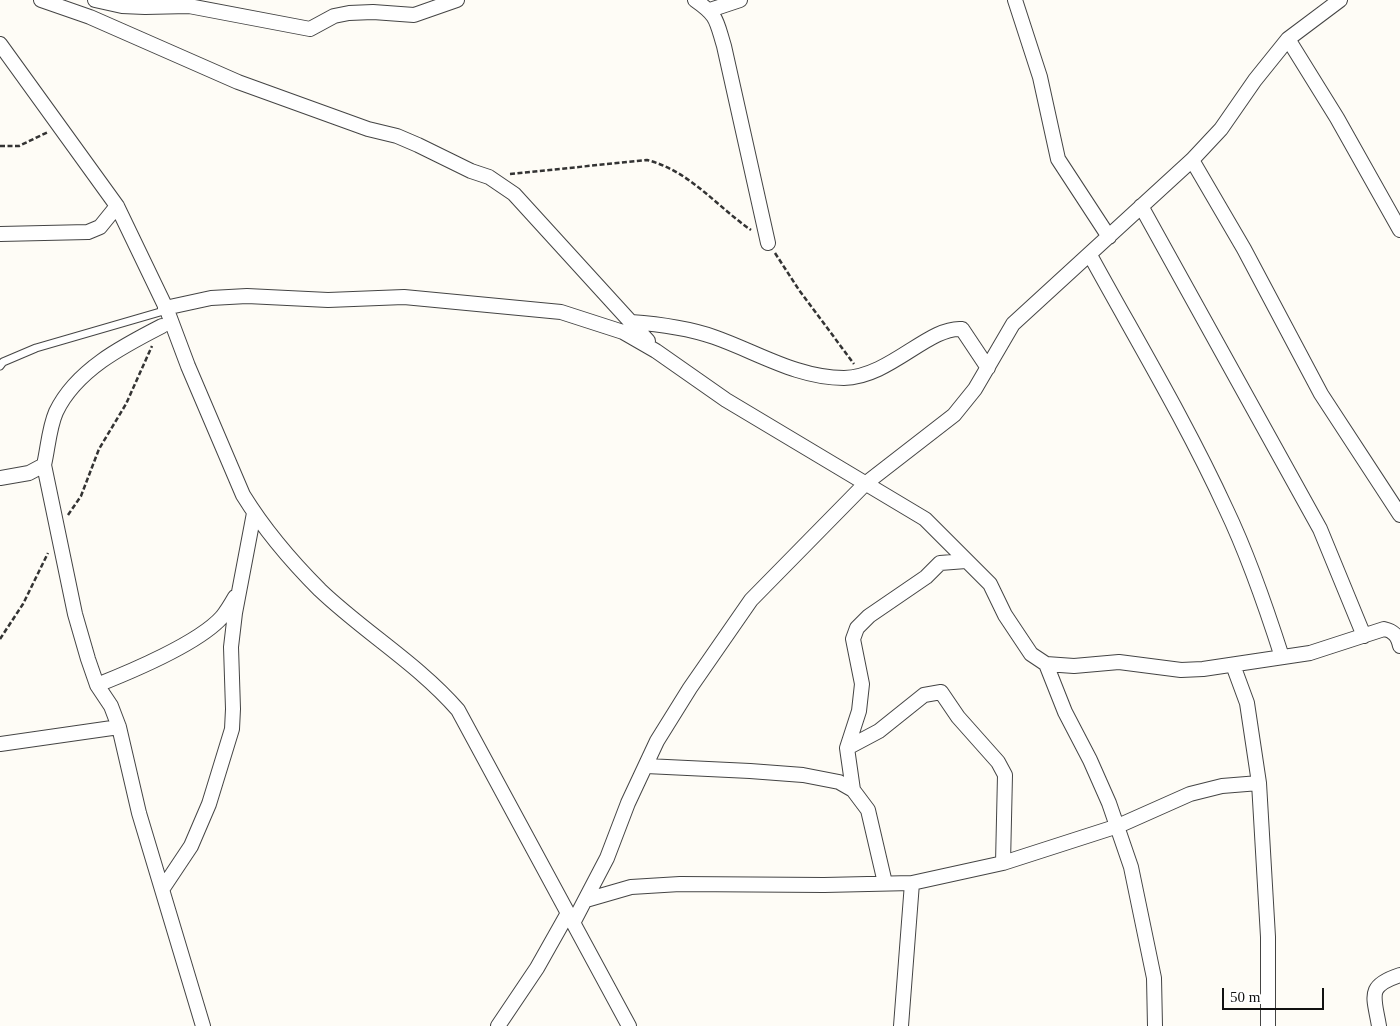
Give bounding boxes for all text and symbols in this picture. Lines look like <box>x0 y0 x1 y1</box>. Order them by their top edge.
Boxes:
scale bar <box>1225 978 1328 1010</box>
text: 50 m <box>1230 989 1260 1005</box>

